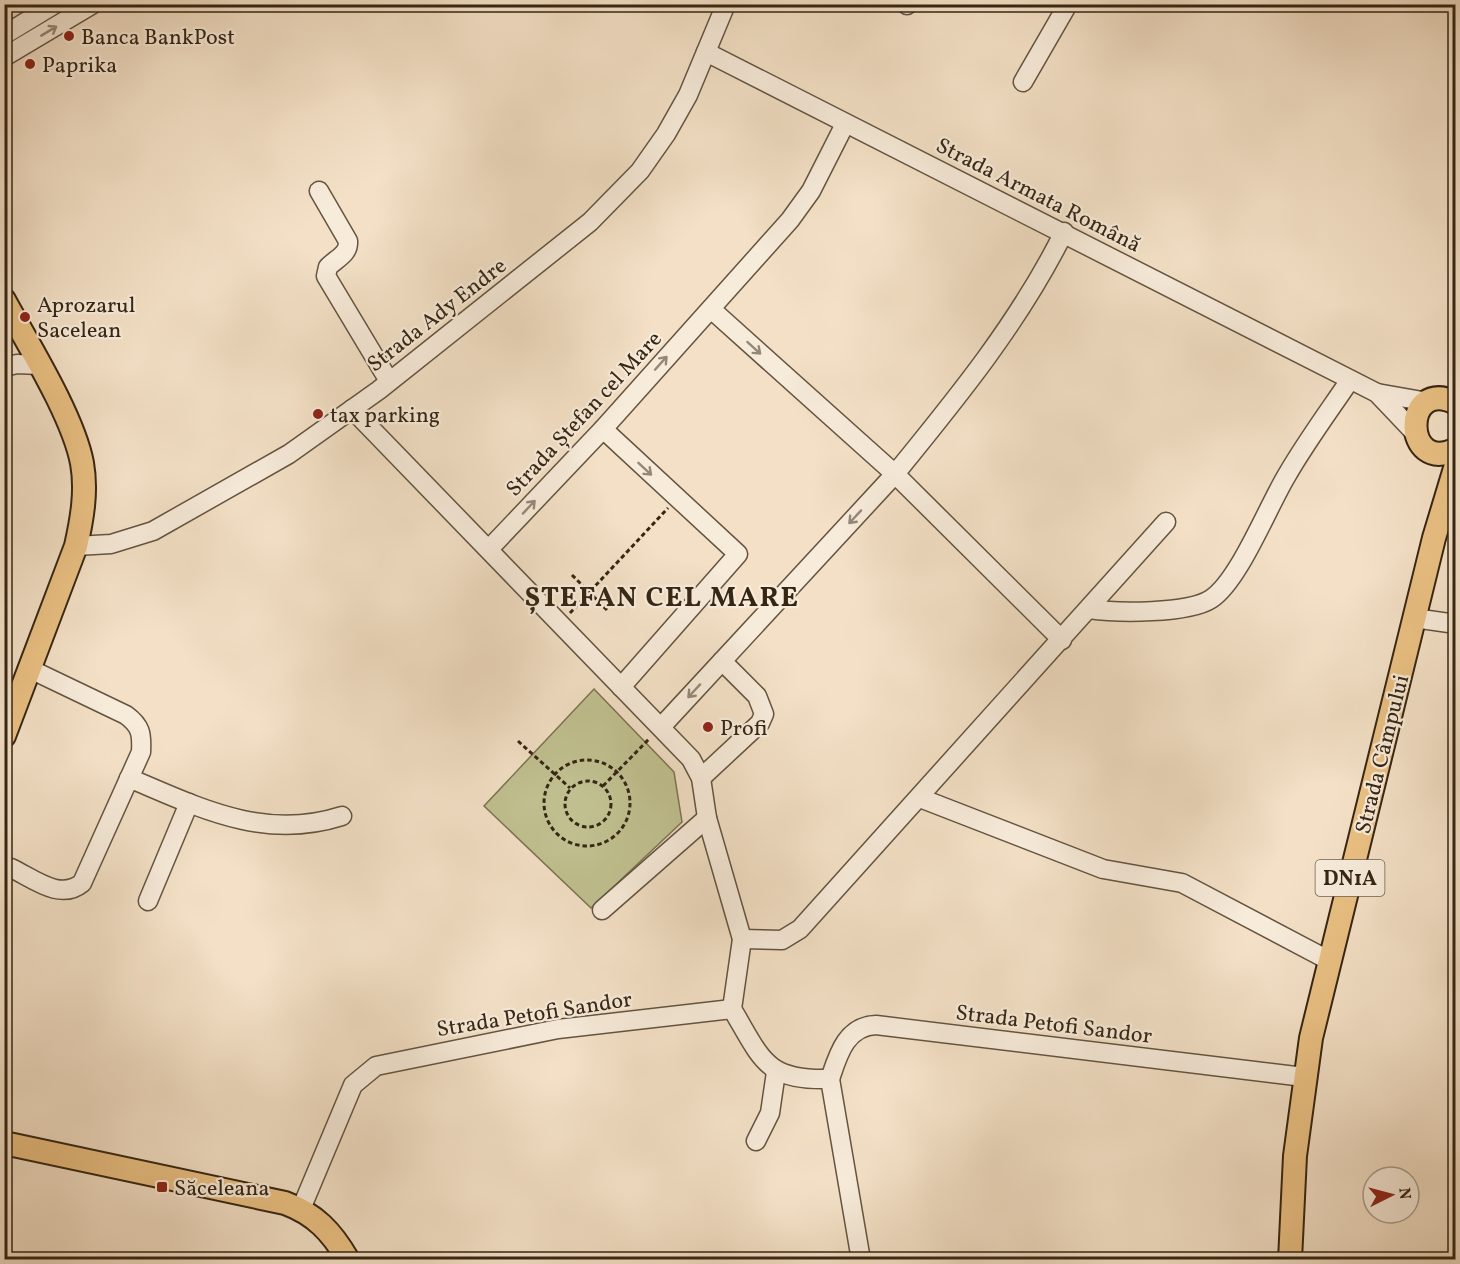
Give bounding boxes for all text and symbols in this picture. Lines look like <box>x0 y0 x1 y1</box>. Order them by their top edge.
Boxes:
place label: Banca BankPost <box>81 23 235 54</box>
one-way arrow <box>40 24 57 36</box>
marker: Banca BankPost <box>62 29 76 43</box>
place label: Paprika <box>42 51 117 82</box>
marker: Paprika <box>23 57 37 71</box>
street label: Strada Armata Română <box>930 131 1146 261</box>
street label: Strada Ady Endre <box>361 252 514 380</box>
place label: Aprozarul Sacelean <box>37 291 135 347</box>
marker: Aprozarul Sacelean <box>18 310 32 324</box>
street label: Strada Ștefan cel Mare <box>500 325 670 504</box>
one-way arrow <box>746 341 761 355</box>
one-way arrow <box>654 356 668 371</box>
place label: tax parking <box>330 401 440 432</box>
marker: tax parking <box>311 407 325 421</box>
one-way arrow <box>638 462 653 476</box>
one-way arrow <box>522 499 536 514</box>
one-way arrow <box>848 510 862 525</box>
district label: ȘTEFAN CEL MARE <box>524 579 800 618</box>
street label: Strada Câmpului <box>1349 672 1418 838</box>
one-way arrow <box>687 684 701 699</box>
place label: Profi <box>720 714 768 745</box>
marker: Profi <box>701 720 715 734</box>
road number: DN1A <box>1316 860 1384 896</box>
street label: Strada Petofi Sandor <box>434 985 634 1046</box>
street label: Strada Petofi Sandor <box>954 998 1154 1053</box>
north arrow <box>1361 1165 1421 1225</box>
place label: Săceleana <box>174 1174 269 1205</box>
marker: Săceleana <box>155 1180 169 1194</box>
text: N <box>1392 1187 1416 1201</box>

